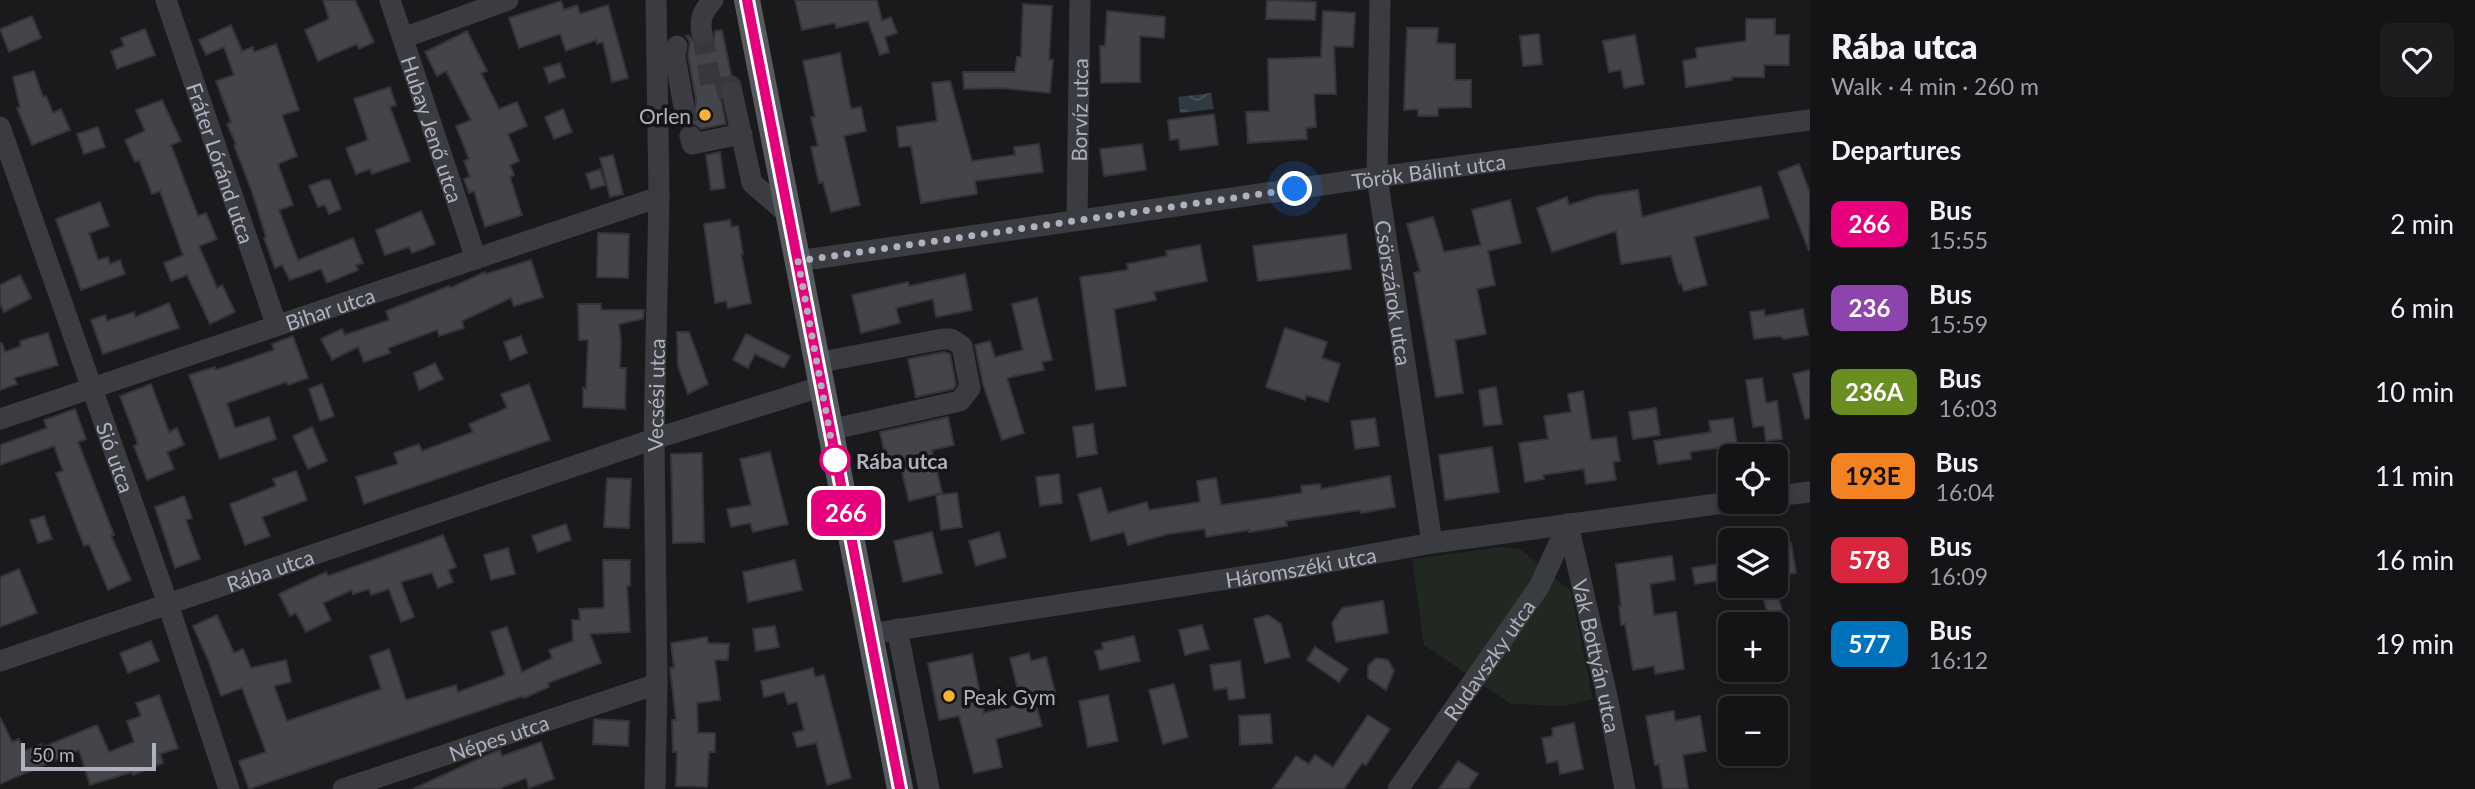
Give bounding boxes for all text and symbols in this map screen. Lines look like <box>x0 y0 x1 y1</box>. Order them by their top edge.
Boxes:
button: heart <box>2380 23 2454 97</box>
text: Rába utca <box>1831 26 1978 66</box>
street label: Hubay Jenő utca <box>397 53 469 206</box>
street label: Borvíz utca <box>1065 58 1092 162</box>
text: Walk · 4 min · 260 m <box>1831 72 2039 100</box>
street label: Fráter Lóránd utca <box>182 79 260 247</box>
place label: Orlen <box>639 103 691 128</box>
marker: Orlen <box>697 107 713 123</box>
text: Departures <box>1831 134 1961 166</box>
street label: Török Bálint utca <box>1350 148 1507 193</box>
your location <box>1277 171 1312 206</box>
text: Bus <box>1929 194 1972 226</box>
text: 2 min <box>2390 208 2454 240</box>
text: 266 <box>1849 209 1890 238</box>
street label: Csörszárok utca <box>1371 218 1418 367</box>
text: 15:55 <box>1929 226 1988 254</box>
text: Bus <box>1929 278 1972 310</box>
street label: Bihar utca <box>282 281 378 335</box>
text: 6 min <box>2390 292 2454 324</box>
text: 236 <box>1849 293 1890 322</box>
text: 15:59 <box>1929 310 1988 338</box>
street label: Vecsési utca <box>641 338 669 452</box>
text: Bus <box>1938 362 1981 394</box>
text: 10 min <box>2375 376 2454 408</box>
text: 236A <box>1845 377 1903 406</box>
text: 16:03 <box>1938 394 1998 422</box>
street label: Sió utca <box>92 418 140 496</box>
map controls <box>1718 444 1788 766</box>
button: locate <box>1718 444 1788 514</box>
marker: Rába utca <box>820 445 850 475</box>
text: Bus <box>1936 446 1979 478</box>
place label: Rába utca <box>856 448 948 473</box>
text: 11 min <box>2375 460 2454 492</box>
text: 193E <box>1845 461 1901 490</box>
text: 16:04 <box>1936 478 1995 506</box>
line badge: 266 <box>806 490 886 536</box>
text: 266 <box>825 498 867 527</box>
button: layers <box>1718 528 1788 598</box>
text: Bus <box>1929 530 1972 562</box>
street label: Háromszéki utca <box>1223 541 1378 592</box>
street label: Rába utca <box>223 543 317 596</box>
text: 16 min <box>2375 544 2454 576</box>
text: 578 <box>1849 545 1890 574</box>
text: 16:09 <box>1929 562 1988 590</box>
street label: Vak Bottyán utca <box>1568 577 1626 735</box>
street label: Rudavszky utca <box>1438 594 1539 725</box>
button: + <box>1718 612 1788 682</box>
text: Bus <box>1929 614 1972 646</box>
text: 19 min <box>2375 628 2454 660</box>
text: 577 <box>1849 629 1890 658</box>
text: 16:12 <box>1929 646 1988 674</box>
place label: Peak Gym <box>963 684 1056 709</box>
marker: Peak Gym <box>941 688 957 704</box>
button: − <box>1718 696 1788 766</box>
street label: Népes utca <box>445 709 552 765</box>
scale bar <box>21 740 156 772</box>
text: 50 m <box>32 743 75 766</box>

